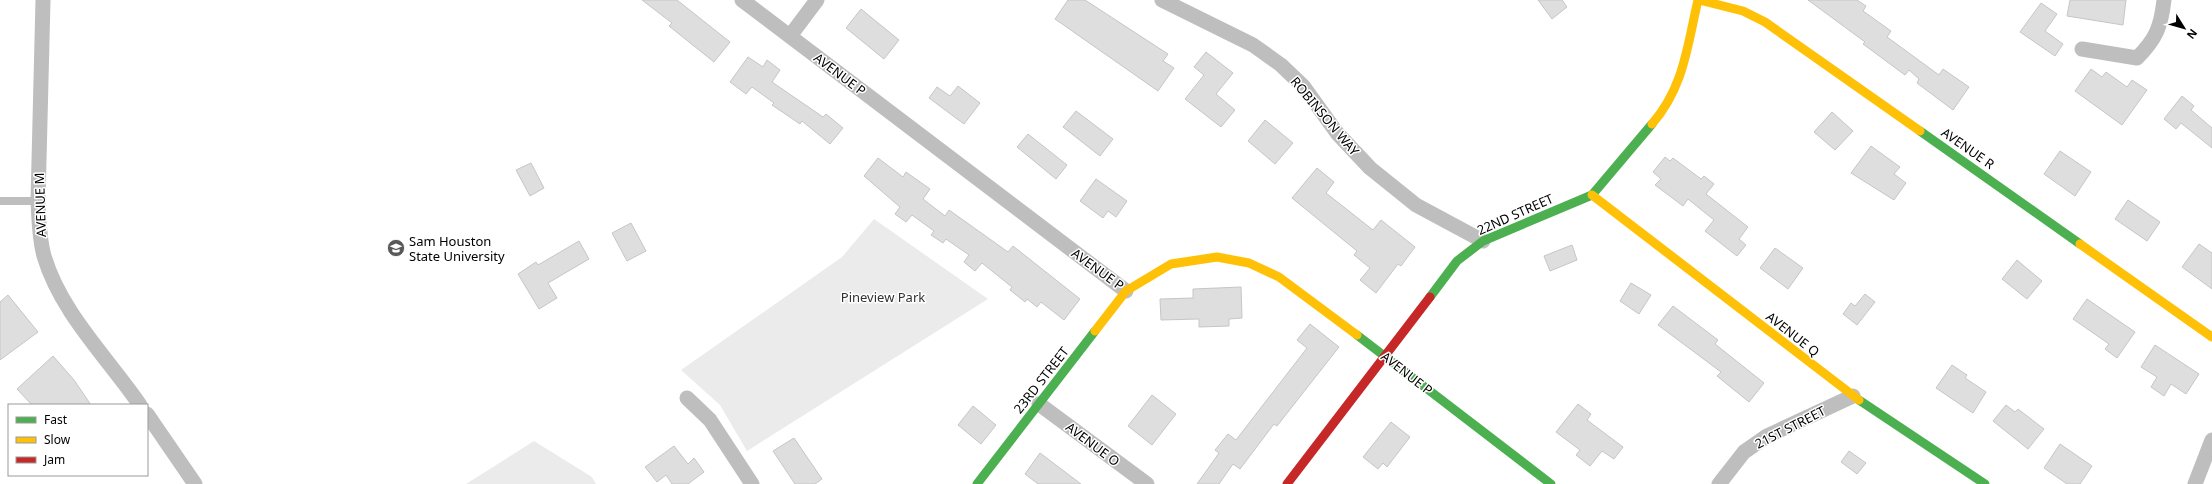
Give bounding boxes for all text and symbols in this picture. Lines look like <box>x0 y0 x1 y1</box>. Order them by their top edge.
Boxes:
north arrow <box>2164 8 2204 48</box>
text: N <box>2184 26 2201 42</box>
street label: AVENUE P <box>810 49 870 100</box>
street label: ROBINSON WAY <box>1287 73 1364 160</box>
street label: AVENUE R <box>1938 123 1998 173</box>
street label: AVENUE M <box>30 172 50 238</box>
street label: 22ND STREET <box>1474 189 1557 239</box>
place label: Sam Houston State University <box>409 232 505 265</box>
school or university icon: Sam Houston State University <box>386 238 406 258</box>
street label: AVENUE P <box>1068 244 1128 294</box>
park label: Pineview Park <box>841 288 925 306</box>
street label: AVENUE Q <box>1763 308 1823 360</box>
street label: 23RD STREET <box>1009 342 1073 417</box>
street label: AVENUE P <box>1378 347 1437 399</box>
street label: 21ST STREET <box>1752 401 1829 452</box>
legend <box>8 404 148 476</box>
text: Fast <box>44 411 68 428</box>
street label: AVENUE O <box>1062 418 1124 470</box>
text: Slow <box>44 431 71 448</box>
text: Jam <box>43 451 65 468</box>

